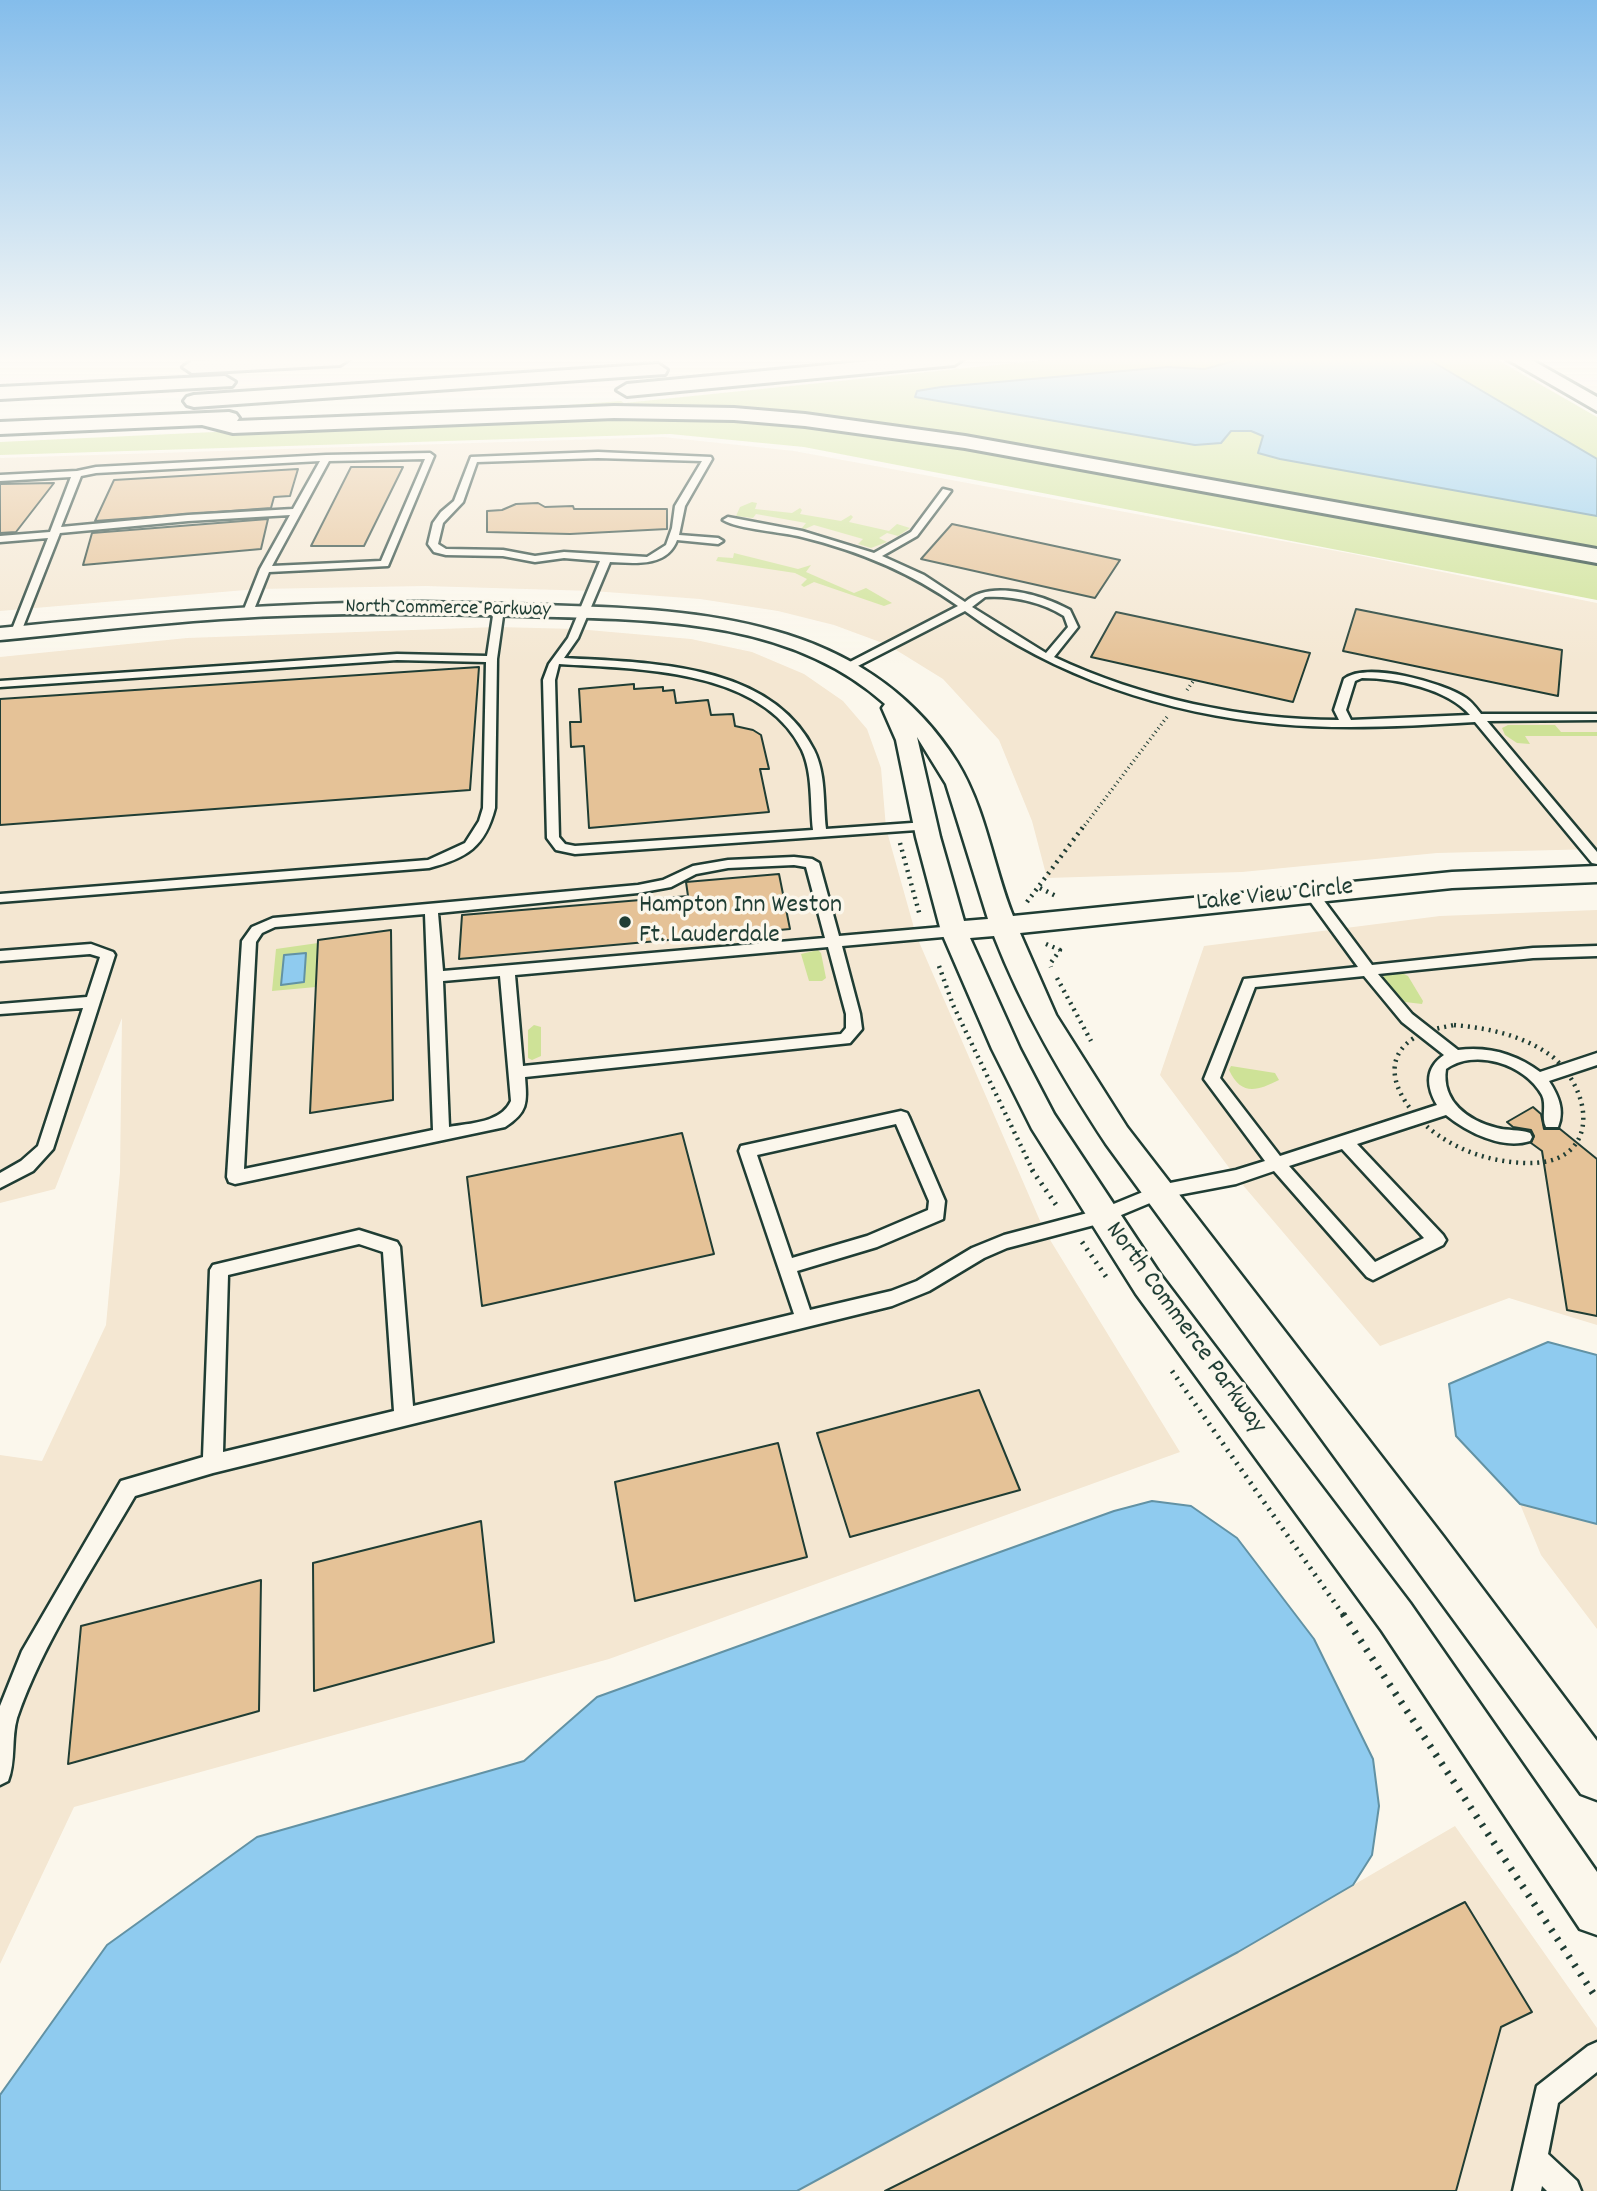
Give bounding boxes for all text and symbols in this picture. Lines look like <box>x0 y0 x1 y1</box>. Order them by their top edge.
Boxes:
street label: North Commerce Parkway <box>345 596 551 624</box>
street label: Lake View Circle <box>1195 873 1355 921</box>
place label: Hampton Inn Weston Ft. Lauderdale <box>639 891 842 953</box>
marker: Hampton Inn Weston Ft. Lauderdale <box>617 914 633 930</box>
street label: North Commerce Parkway <box>1097 1217 1271 1441</box>

